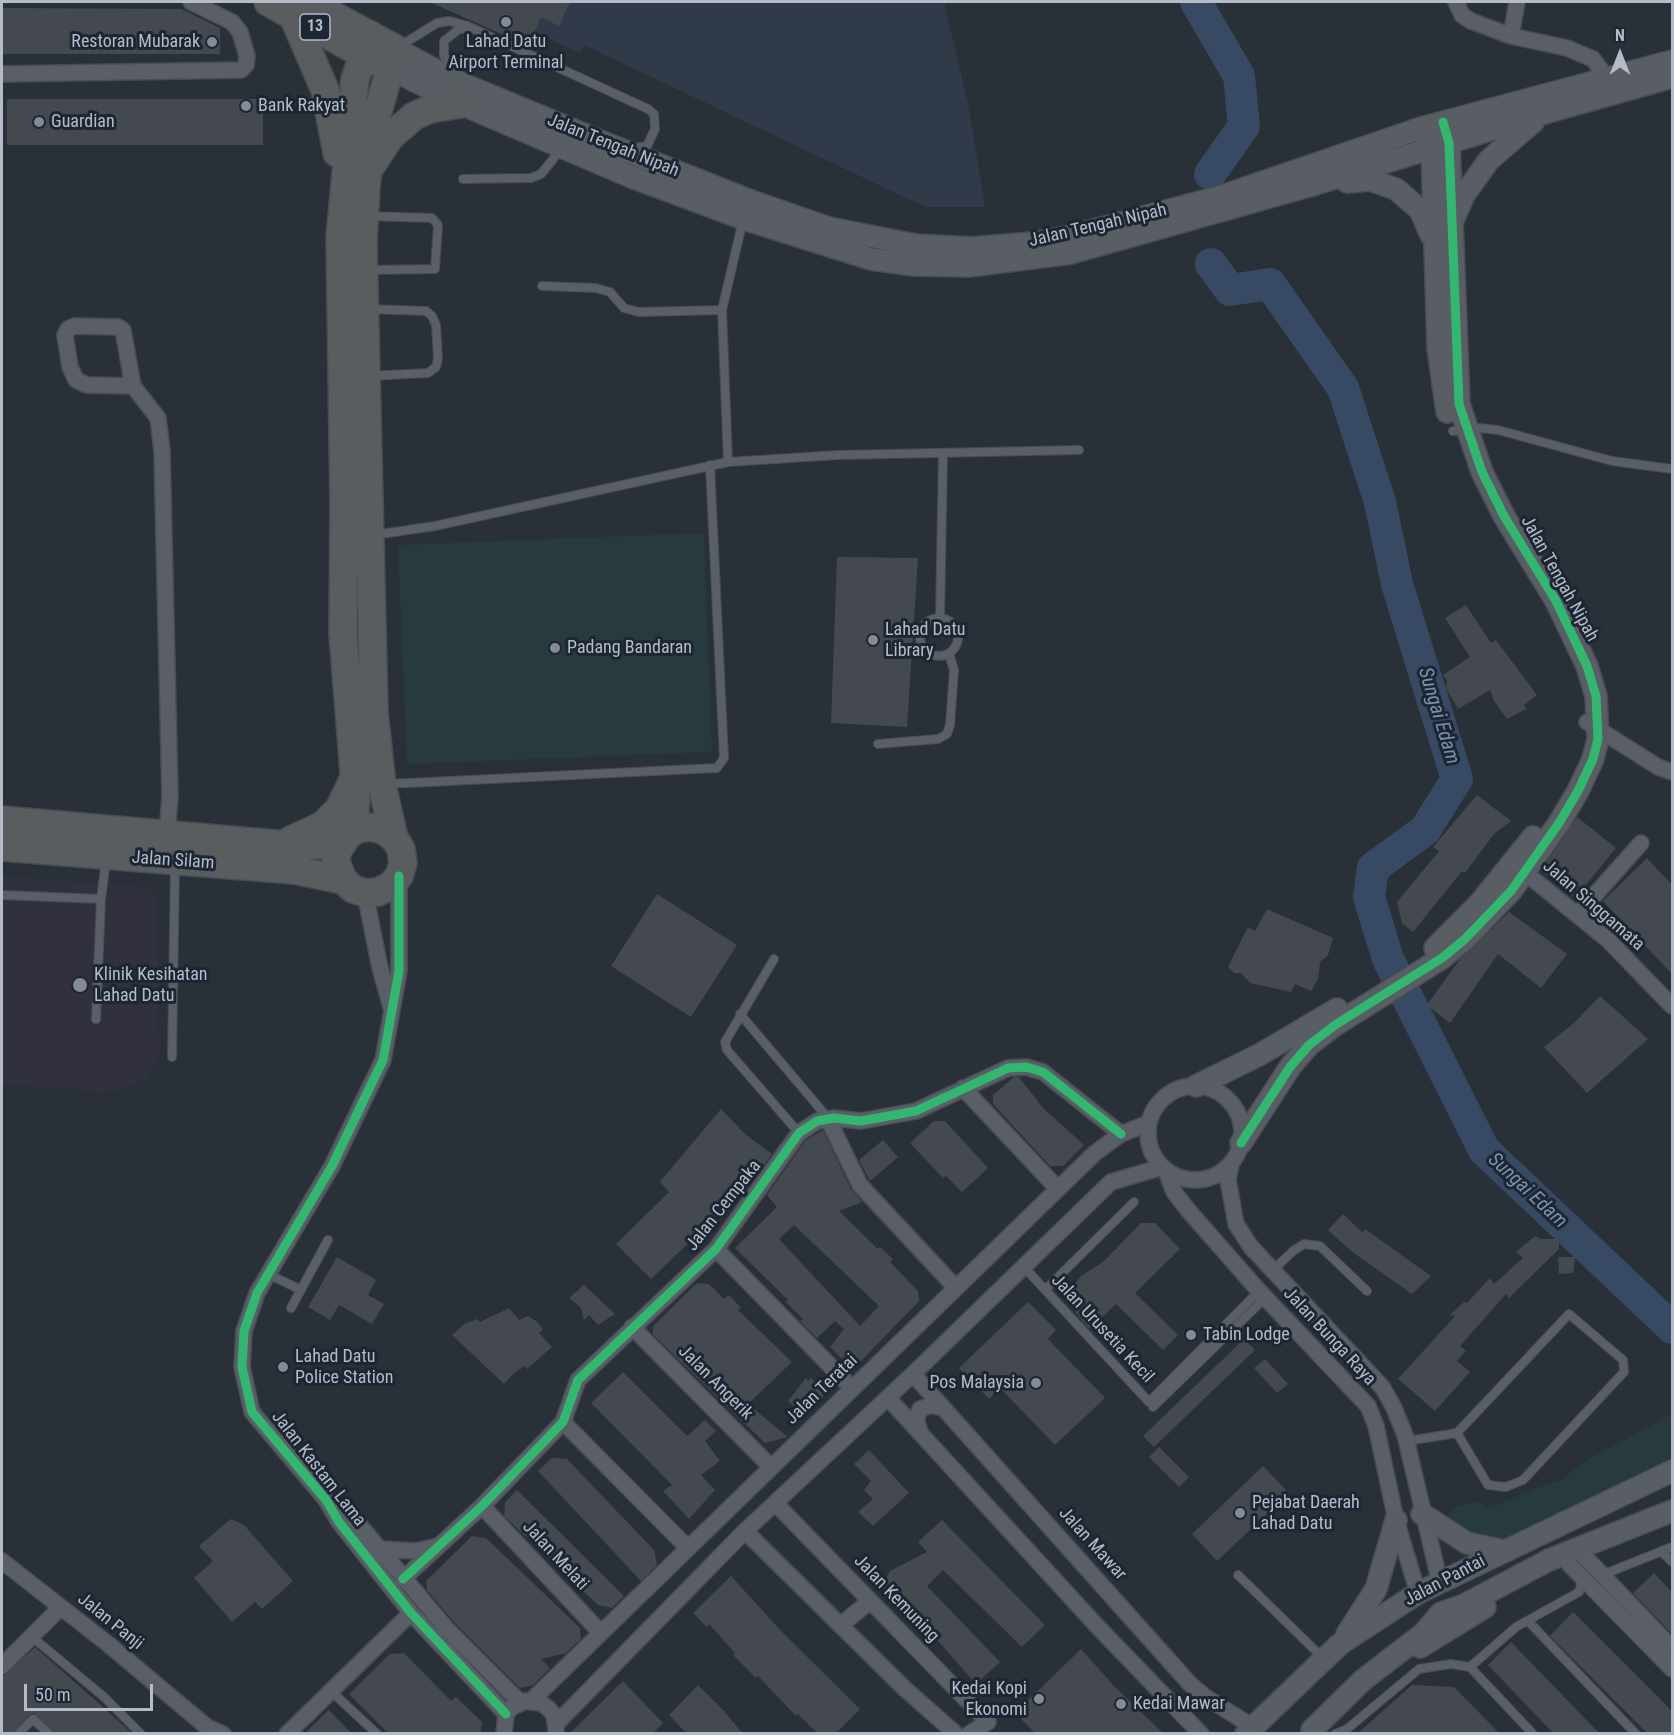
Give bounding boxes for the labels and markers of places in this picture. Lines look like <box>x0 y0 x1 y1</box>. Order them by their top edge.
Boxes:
marker: Lahad Datu Airport Terminal <box>499 15 513 29</box>
place label: Restoran Mubarak <box>71 31 200 53</box>
place label: Lahad Datu Airport Terminal <box>449 31 563 74</box>
marker: Restoran Mubarak <box>205 35 219 49</box>
place label: Bank Rakyat <box>258 95 345 117</box>
marker: Bank Rakyat <box>239 99 253 113</box>
place label: Guardian <box>51 111 115 133</box>
marker: Guardian <box>32 115 46 129</box>
place label: Lahad Datu Library <box>885 619 965 662</box>
marker: Lahad Datu Library <box>866 633 880 647</box>
place label: Padang Bandaran <box>567 637 692 659</box>
marker: Padang Bandaran <box>548 641 562 655</box>
place label: Klinik Kesihatan Lahad Datu <box>94 964 208 1006</box>
marker: Klinik Kesihatan Lahad Datu <box>71 976 89 994</box>
place label: Tabin Lodge <box>1203 1324 1290 1346</box>
marker: Tabin Lodge <box>1184 1328 1198 1342</box>
place label: Lahad Datu Police Station <box>295 1346 394 1388</box>
marker: Lahad Datu Police Station <box>276 1360 290 1374</box>
place label: Pos Malaysia <box>929 1372 1024 1394</box>
marker: Pos Malaysia <box>1029 1376 1043 1390</box>
place label: Pejabat Daerah Lahad Datu <box>1252 1492 1360 1534</box>
marker: Pejabat Daerah Lahad Datu <box>1233 1506 1247 1520</box>
place label: Kedai Kopi Ekonomi <box>952 1678 1027 1720</box>
marker: Kedai Kopi Ekonomi <box>1032 1692 1046 1706</box>
place label: Kedai Mawar <box>1133 1693 1225 1715</box>
marker: Kedai Mawar <box>1114 1697 1128 1711</box>

